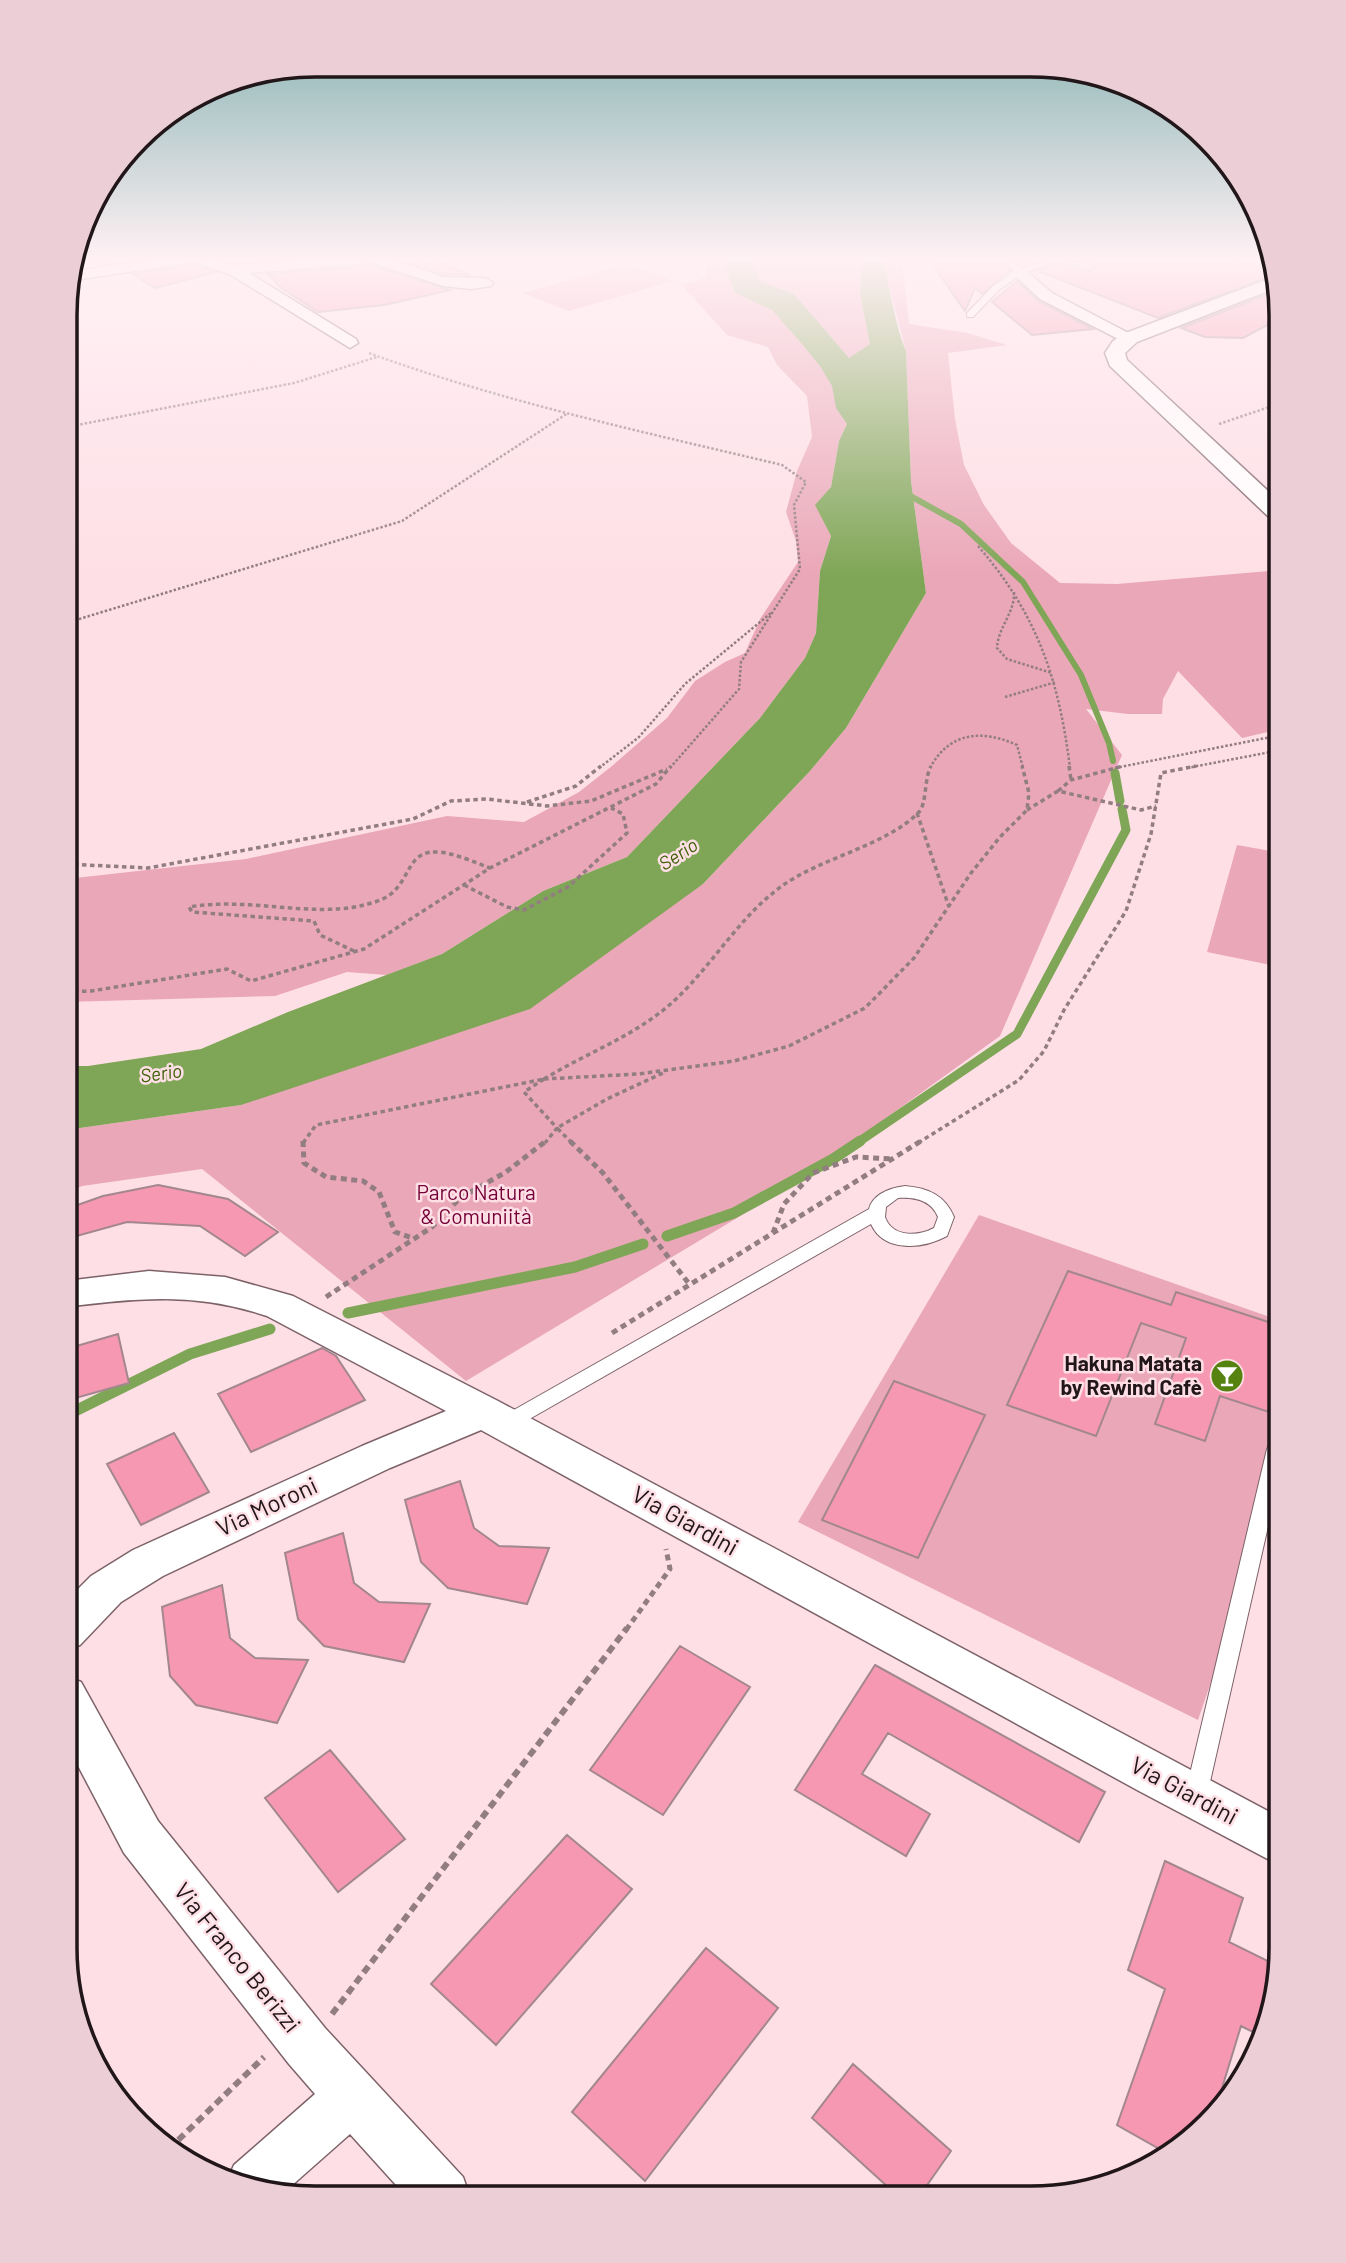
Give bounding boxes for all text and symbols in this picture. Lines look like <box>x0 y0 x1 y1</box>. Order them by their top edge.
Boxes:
water label: Serio <box>654 832 702 875</box>
water label: Serio <box>138 1058 183 1087</box>
park label: Parco Natura & Comuniità <box>416 1179 536 1228</box>
place label: Hakuna Matata by Rewind Cafè <box>1060 1350 1202 1399</box>
bar icon: Hakuna Matata by Rewind Cafè <box>1208 1357 1246 1395</box>
street label: Via Moroni <box>211 1470 322 1542</box>
street label: Via Giardini <box>627 1479 744 1561</box>
street label: Via Giardini <box>1126 1749 1243 1830</box>
street label: Via Franco Berizzi <box>169 1876 308 2038</box>

